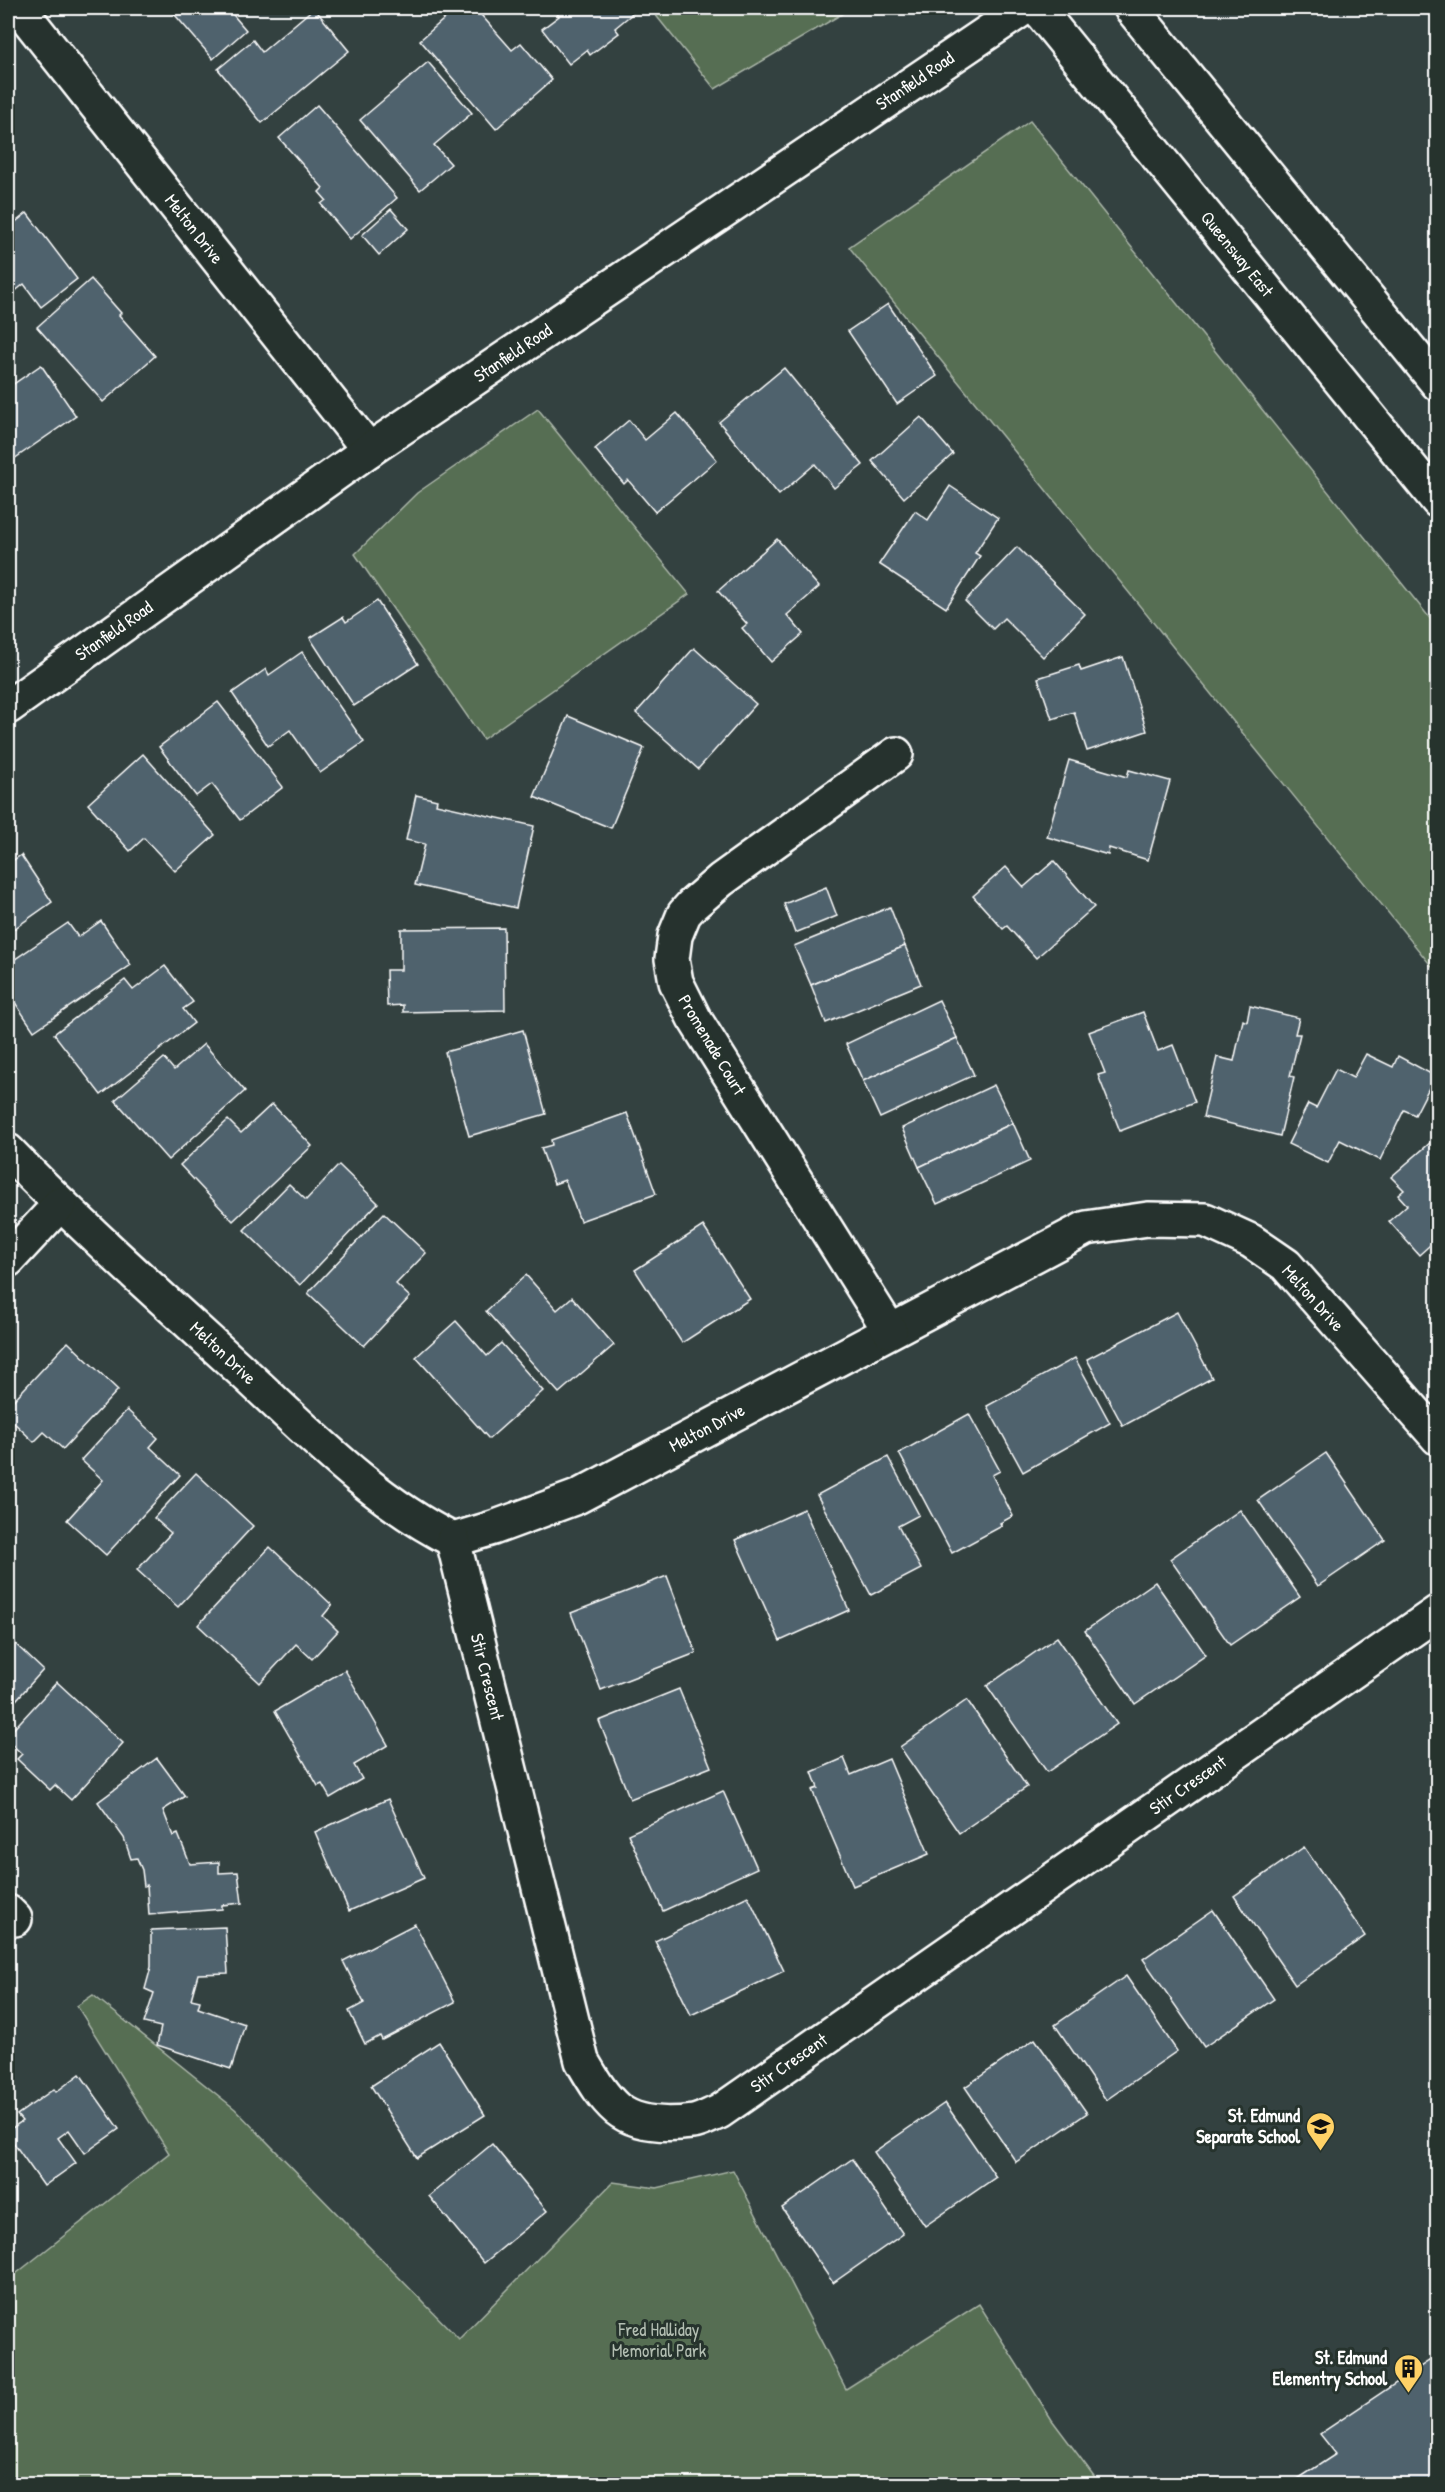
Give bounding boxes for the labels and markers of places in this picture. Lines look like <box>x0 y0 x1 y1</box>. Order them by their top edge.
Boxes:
place label: St. Edmund Separate School <box>1196 2103 1301 2150</box>
school or university icon: St. Edmund Separate School <box>1305 2110 1337 2152</box>
place label: St. Edmund Elementry School <box>1273 2345 1388 2392</box>
building icon: St. Edmund Elementry School <box>1392 2352 1424 2394</box>

